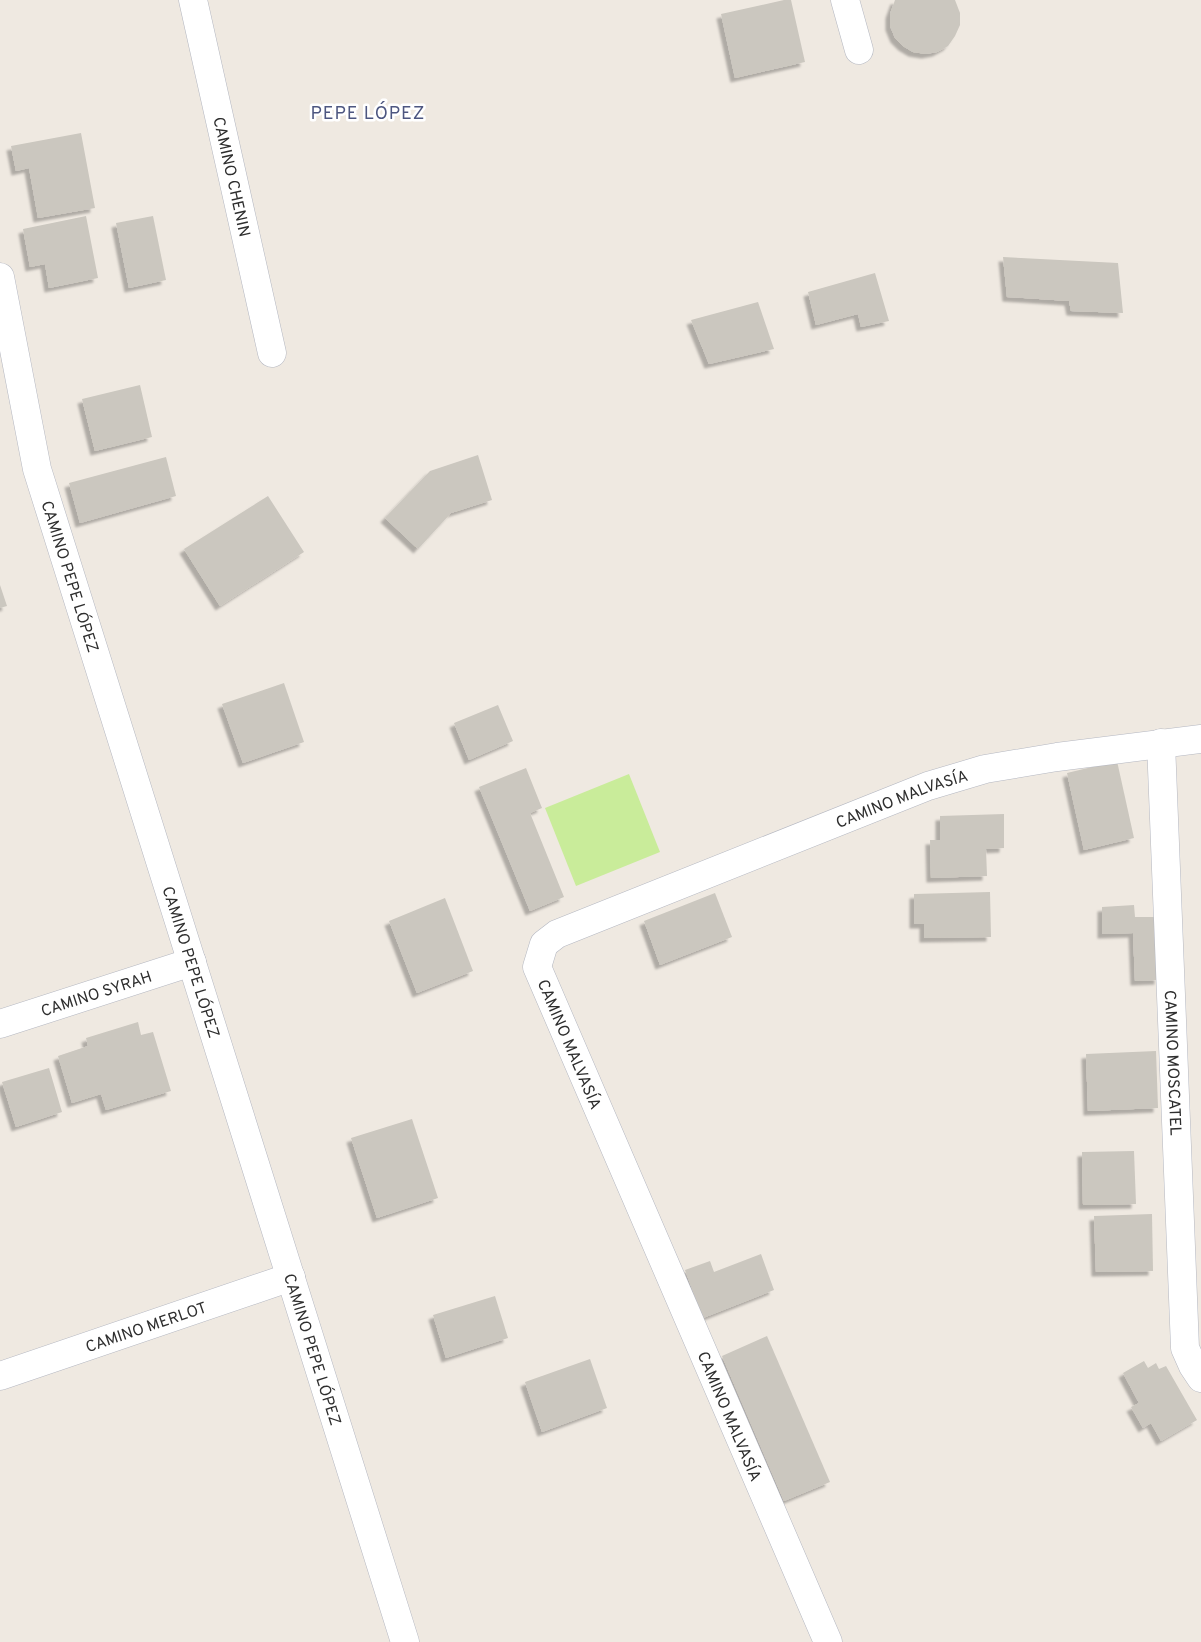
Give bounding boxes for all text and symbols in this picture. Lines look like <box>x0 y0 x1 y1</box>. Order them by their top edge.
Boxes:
district label: PEPE LÓPEZ <box>310 101 426 126</box>
street label: CAMINO CHENIN <box>207 115 254 239</box>
street label: CAMINO PEPE LÓPEZ <box>36 499 102 655</box>
street label: CAMINO MALVASÍA <box>833 767 971 834</box>
street label: CAMINO PEPE LÓPEZ <box>156 884 223 1041</box>
street label: CAMINO SYRAH <box>39 968 155 1022</box>
street label: CAMINO MALVASÍA <box>532 976 606 1113</box>
street label: CAMINO MOSCATEL <box>1159 990 1185 1136</box>
street label: CAMINO PEPE LÓPEZ <box>278 1271 344 1428</box>
street label: CAMINO MERLOT <box>83 1298 210 1358</box>
street label: CAMINO MALVASÍA <box>692 1348 766 1485</box>

